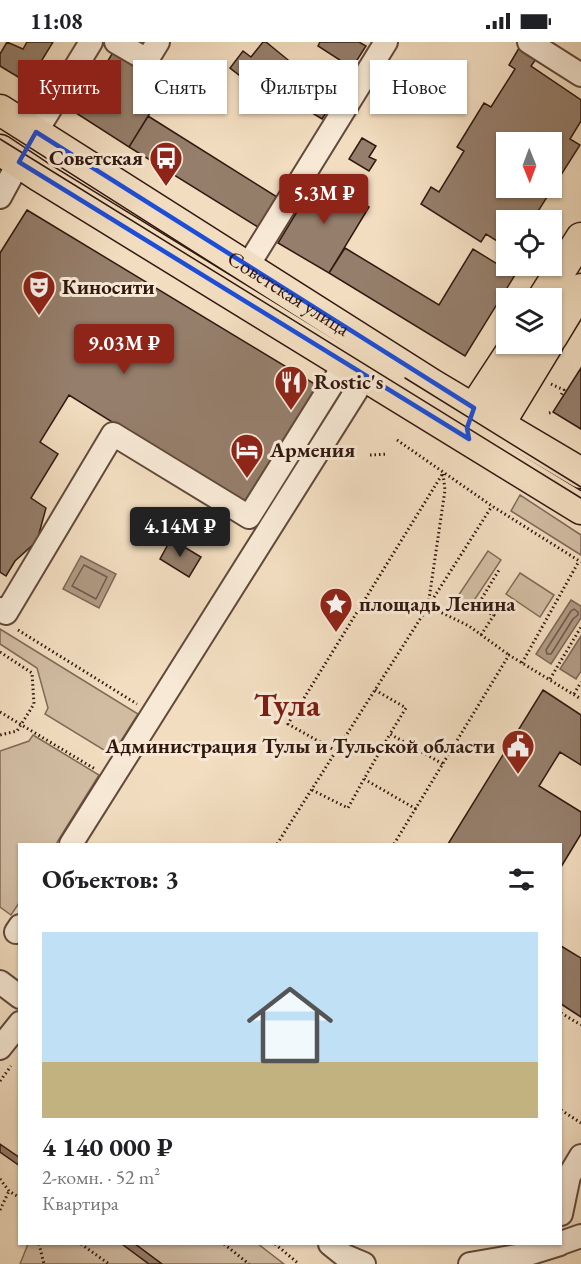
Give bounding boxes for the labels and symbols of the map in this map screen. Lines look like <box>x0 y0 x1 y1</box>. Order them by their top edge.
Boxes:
north arrow <box>496 132 562 198</box>
bus stop icon: Советская <box>148 140 184 187</box>
place label: Советская <box>49 144 143 171</box>
pin: 5.3M ₽ <box>275 174 373 225</box>
street label: Советская улица <box>223 244 356 342</box>
theatre icon: Киносити <box>21 269 57 316</box>
place label: Киносити <box>62 273 155 300</box>
pin: 9.03M ₽ <box>69 324 179 375</box>
restaurant icon: Rostic's <box>273 364 309 411</box>
place label: Rostic's <box>314 368 383 395</box>
hotel icon: Армения <box>229 432 265 479</box>
place label: Армения <box>269 436 355 463</box>
pin: 4.14M ₽ <box>125 507 235 558</box>
place icon: площадь Ленина <box>318 586 354 633</box>
place label: площадь Ленина <box>359 590 516 617</box>
district label: Тула <box>254 683 321 726</box>
public building icon: Администрация Тулы и Тульской области <box>500 728 536 775</box>
place label: Администрация Тулы и Тульской области <box>104 732 495 759</box>

